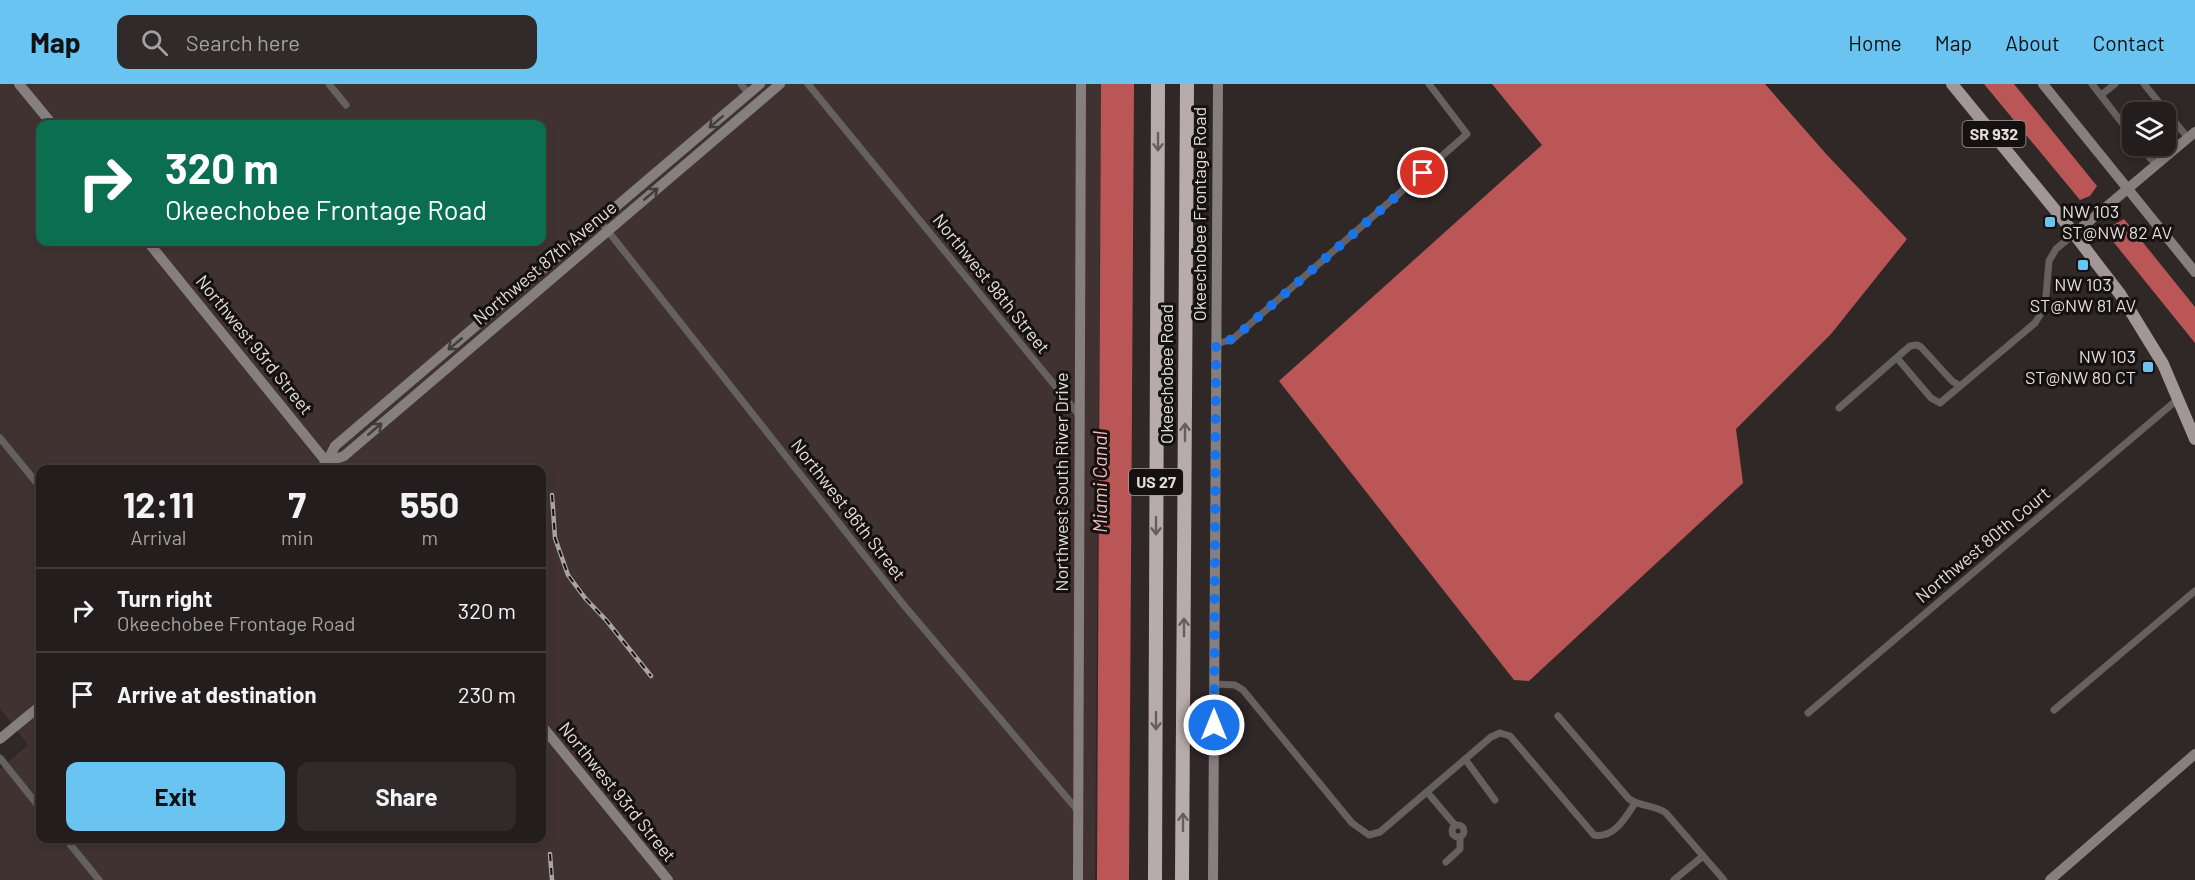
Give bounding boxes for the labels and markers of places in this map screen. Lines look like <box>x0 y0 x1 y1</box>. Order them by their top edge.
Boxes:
pin <box>1397 147 1448 198</box>
place label: NW 103 ST@NW 82 AV <box>2062 200 2173 243</box>
marker: NW 103 ST@NW 82 AV <box>2043 215 2057 229</box>
marker: NW 103 ST@NW 81 AV <box>2076 258 2090 272</box>
place label: NW 103 ST@NW 81 AV <box>2030 273 2137 316</box>
place label: NW 103 ST@NW 80 CT <box>2025 345 2136 388</box>
marker: NW 103 ST@NW 80 CT <box>2141 360 2155 374</box>

